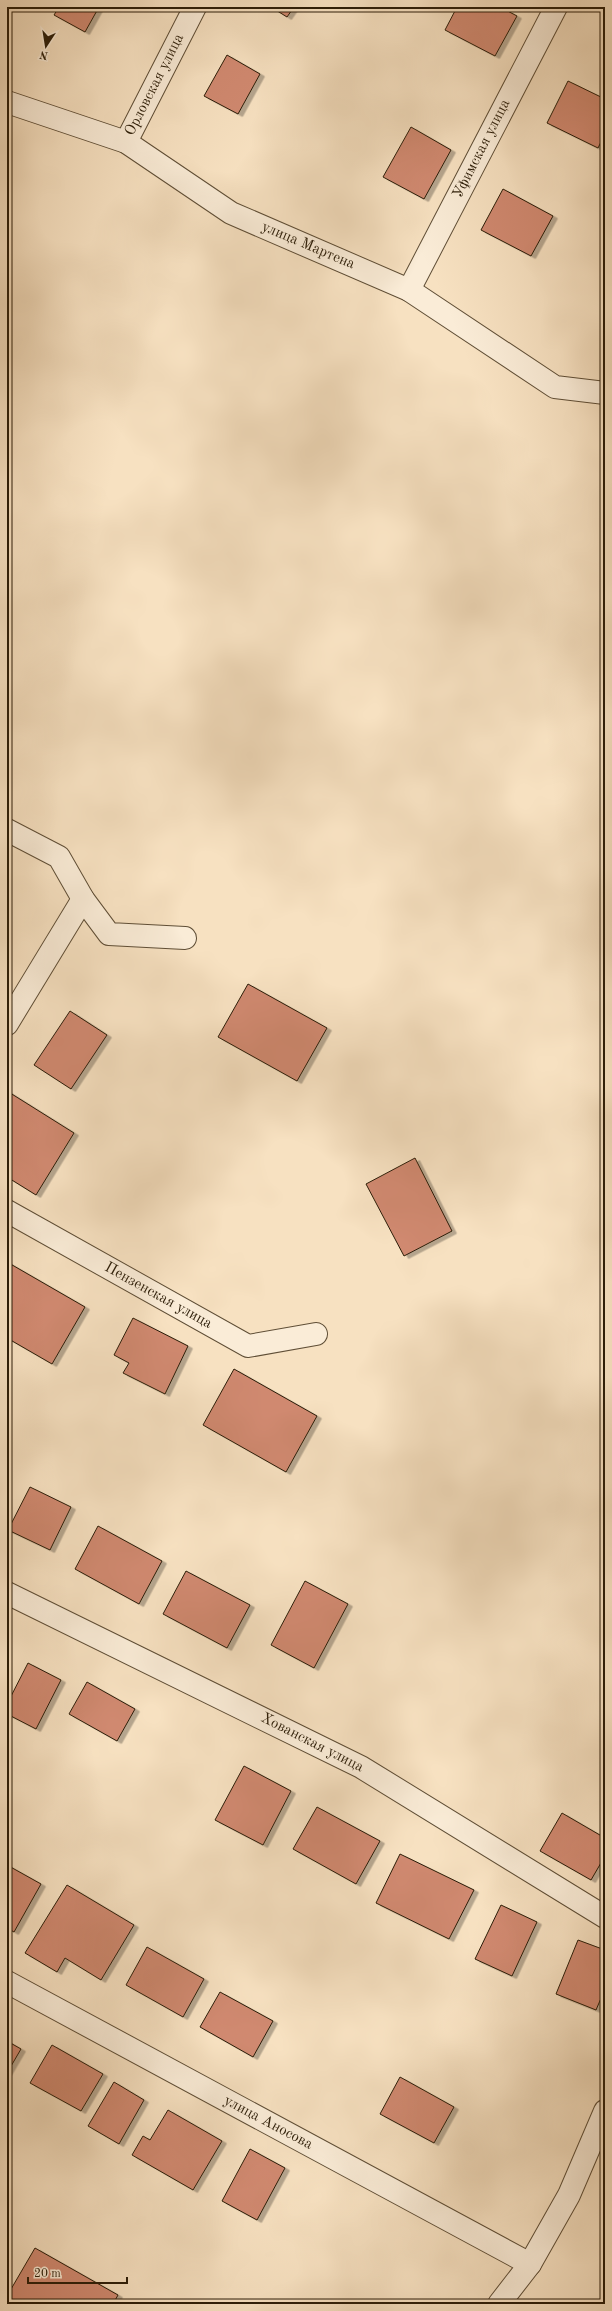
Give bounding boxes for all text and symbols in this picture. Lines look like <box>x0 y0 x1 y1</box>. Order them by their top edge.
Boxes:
north arrow <box>26 26 66 66</box>
street label: Орловская улица <box>123 31 187 138</box>
text: N <box>38 48 49 61</box>
street label: Уфимская улица <box>451 97 514 201</box>
street label: улица Мартена <box>259 220 357 273</box>
street label: Пензенская улица <box>102 1260 215 1332</box>
street label: Хованская улица <box>258 1711 366 1776</box>
street label: улица Аносова <box>221 2093 315 2153</box>
scale bar <box>28 2259 127 2285</box>
text: 20 m <box>34 2268 61 2280</box>

